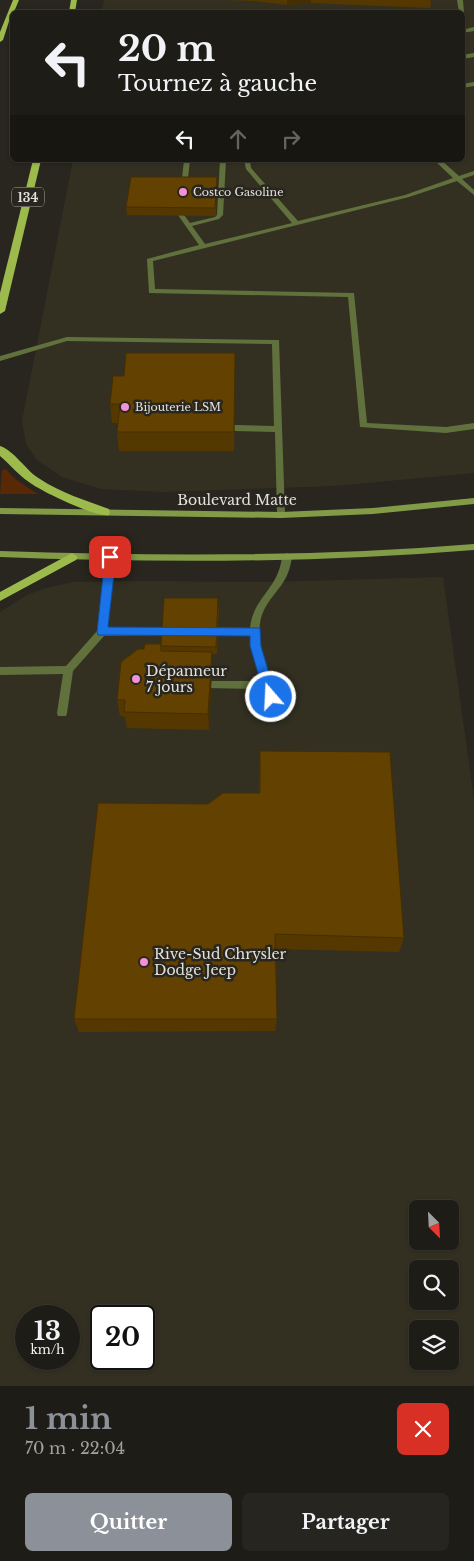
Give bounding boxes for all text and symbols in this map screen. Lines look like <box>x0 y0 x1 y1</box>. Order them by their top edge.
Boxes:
text: 20 m <box>118 27 215 70</box>
icon: left <box>35 30 100 95</box>
text: Tournez à gauche <box>118 70 317 97</box>
icon: left <box>171 125 199 153</box>
icon: ahead <box>224 125 252 153</box>
icon: right <box>277 125 305 153</box>
place label: Costco Gasoline <box>193 185 283 199</box>
marker: Costco Gasoline <box>177 186 189 198</box>
road number: 134 <box>12 188 44 206</box>
place label: Bijouterie LSM <box>135 400 221 414</box>
marker: Bijouterie LSM <box>119 401 131 413</box>
street label: Boulevard Matte <box>177 491 297 509</box>
pin <box>89 536 131 578</box>
icon: arrive <box>96 543 124 571</box>
place label: Dépanneur 7 jours <box>146 662 227 696</box>
position arrow <box>244 670 296 722</box>
marker: Dépanneur 7 jours <box>130 673 142 685</box>
place label: Rive-Sud Chrysler Dodge Jeep <box>154 945 287 979</box>
marker: Rive-Sud Chrysler Dodge Jeep <box>138 956 150 968</box>
north arrow <box>409 1200 459 1250</box>
map controls <box>409 1200 459 1370</box>
button: search <box>409 1260 459 1310</box>
speed limit sign: 20 <box>90 1305 155 1370</box>
text: 13 <box>34 1316 61 1347</box>
button: layers <box>409 1320 459 1370</box>
text: km/h <box>30 1342 65 1357</box>
text: 1 min <box>25 1400 112 1437</box>
button: close <box>397 1403 449 1455</box>
text: 70 m · 22:04 <box>25 1438 125 1458</box>
button: Quitter <box>25 1493 232 1551</box>
button: Partager <box>242 1493 449 1551</box>

